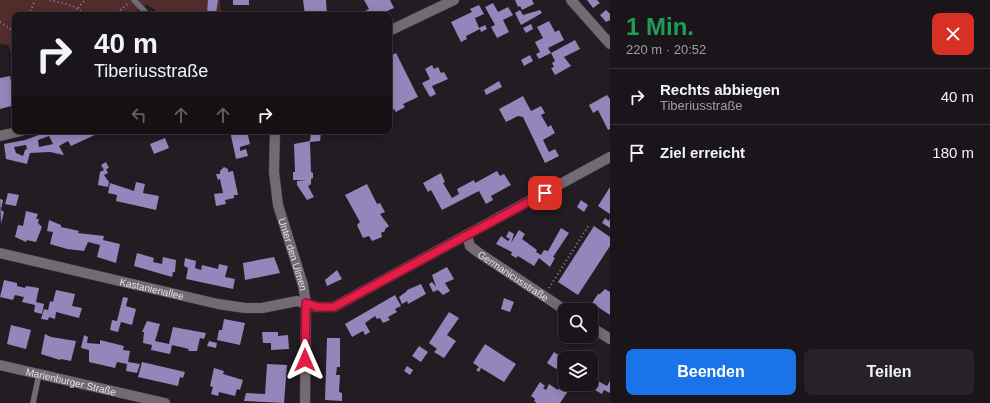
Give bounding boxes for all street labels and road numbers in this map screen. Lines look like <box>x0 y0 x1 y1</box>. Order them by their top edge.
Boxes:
street label: Unter den Ulmen <box>276 217 309 292</box>
street label: Germanicusstraße <box>476 249 551 304</box>
street label: Kastanienallee <box>119 276 185 302</box>
street label: Marienburger Straße <box>25 366 118 398</box>

